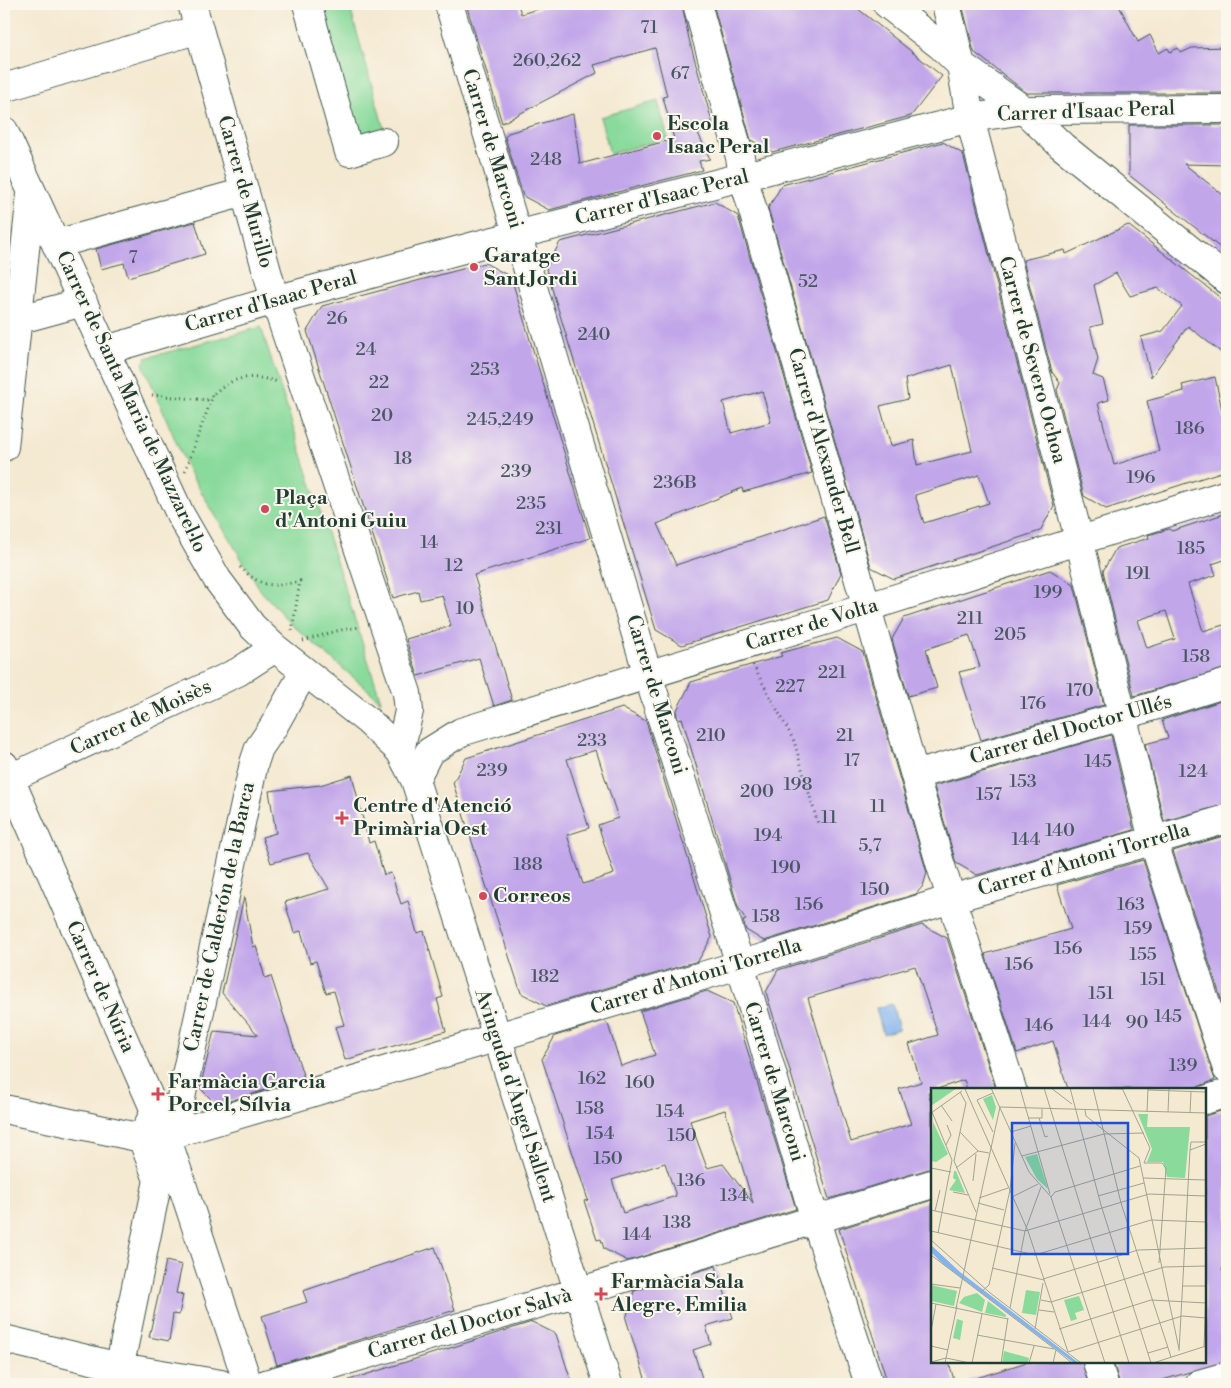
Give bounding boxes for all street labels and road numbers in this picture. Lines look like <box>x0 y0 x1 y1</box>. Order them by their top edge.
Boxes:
street label: Carrer de Marconi <box>456 66 528 232</box>
street label: Carrer d'Isaac Peral <box>997 96 1175 128</box>
street label: Carrer de Murillo <box>211 113 279 271</box>
street label: Carrer d'Isaac Peral <box>573 164 751 232</box>
street label: Carrer de Santa Maria de Mazzarel·lo <box>50 247 212 557</box>
street label: Carrer de Severo Ochoa <box>992 254 1072 467</box>
street label: Carrer d'Isaac Peral <box>182 265 360 339</box>
street label: Carrer d'Alexander Bell <box>782 345 864 557</box>
street label: Carrer de Volta <box>743 593 882 657</box>
street label: Carrer de Marconi <box>620 612 692 778</box>
street label: Carrer de Moisès <box>66 674 216 762</box>
street label: Carrer del Doctor Ullés <box>967 689 1175 771</box>
street label: Carrer de Calderón de la Barca <box>179 779 261 1054</box>
street label: Carrer d'Antoni Torrella <box>975 817 1194 902</box>
street label: Carrer de Núria <box>60 917 141 1058</box>
street label: Carrer d'Antoni Torrella <box>587 933 805 1021</box>
street label: Avinguda d'Àngel Sallent <box>468 985 562 1206</box>
street label: Carrer de Marconi <box>738 999 810 1165</box>
street label: Carrer del Doctor Salvà <box>365 1283 576 1365</box>

